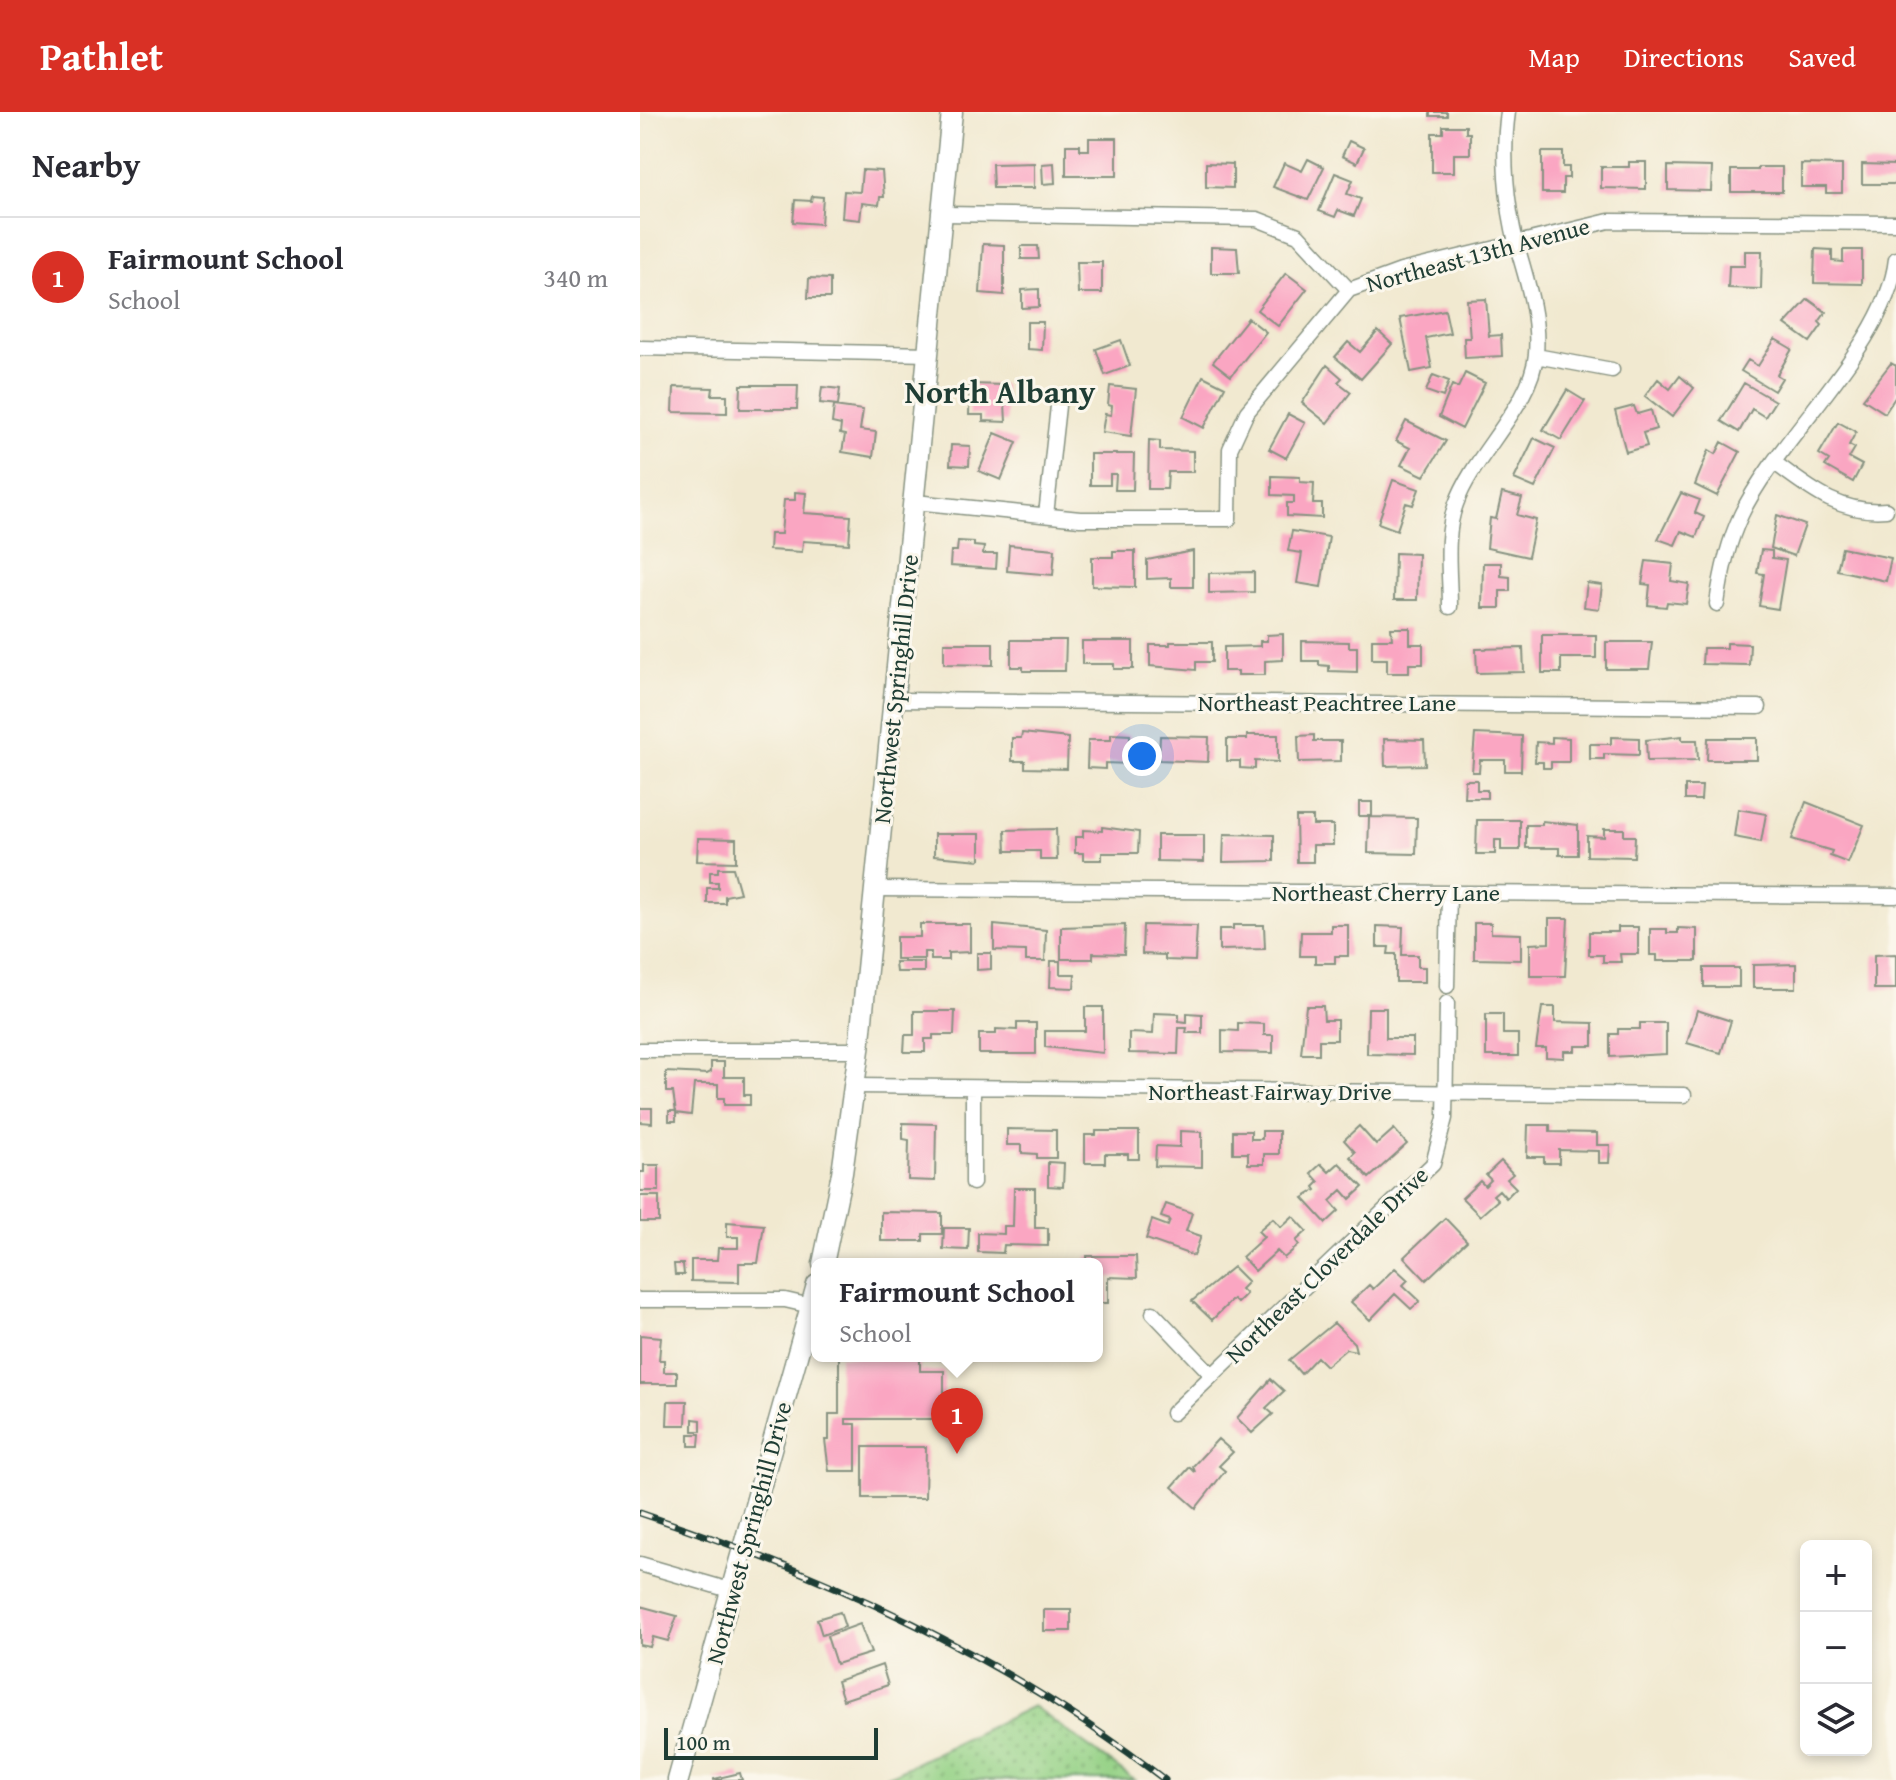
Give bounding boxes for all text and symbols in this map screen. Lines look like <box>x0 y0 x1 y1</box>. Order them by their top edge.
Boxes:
text: Pathlet <box>40 28 163 84</box>
text: Map <box>1528 36 1580 77</box>
text: Directions <box>1624 36 1744 77</box>
text: Saved <box>1788 36 1856 77</box>
text: Nearby <box>32 140 141 189</box>
street label: Northeast 13th Avenue <box>1362 208 1593 301</box>
text: Fairmount School <box>108 236 343 280</box>
text: 1 <box>51 258 65 297</box>
text: 340 m <box>543 258 608 297</box>
text: School <box>108 280 180 319</box>
district label: North Albany <box>905 368 1096 415</box>
street label: Northwest Springhill Drive <box>864 553 927 825</box>
street label: Northeast Peachtree Lane <box>1198 685 1456 720</box>
your location <box>1122 736 1162 776</box>
street label: Northeast Cherry Lane <box>1272 875 1500 910</box>
street label: Northeast Fairway Drive <box>1148 1074 1392 1109</box>
street label: Northeast Cloverdale Drive <box>1217 1158 1436 1371</box>
popup <box>811 1258 1103 1362</box>
text: Fairmount School <box>839 1269 1075 1313</box>
text: School <box>839 1313 912 1352</box>
pin: 1 <box>931 1388 983 1454</box>
street label: Northwest Springhill Drive <box>697 1398 800 1668</box>
map controls <box>1800 1540 1872 1756</box>
button: + <box>1800 1540 1872 1612</box>
button: − <box>1800 1612 1872 1684</box>
button: layers <box>1800 1684 1872 1756</box>
scale bar <box>664 1724 878 1760</box>
text: 100 m <box>676 1726 731 1758</box>

